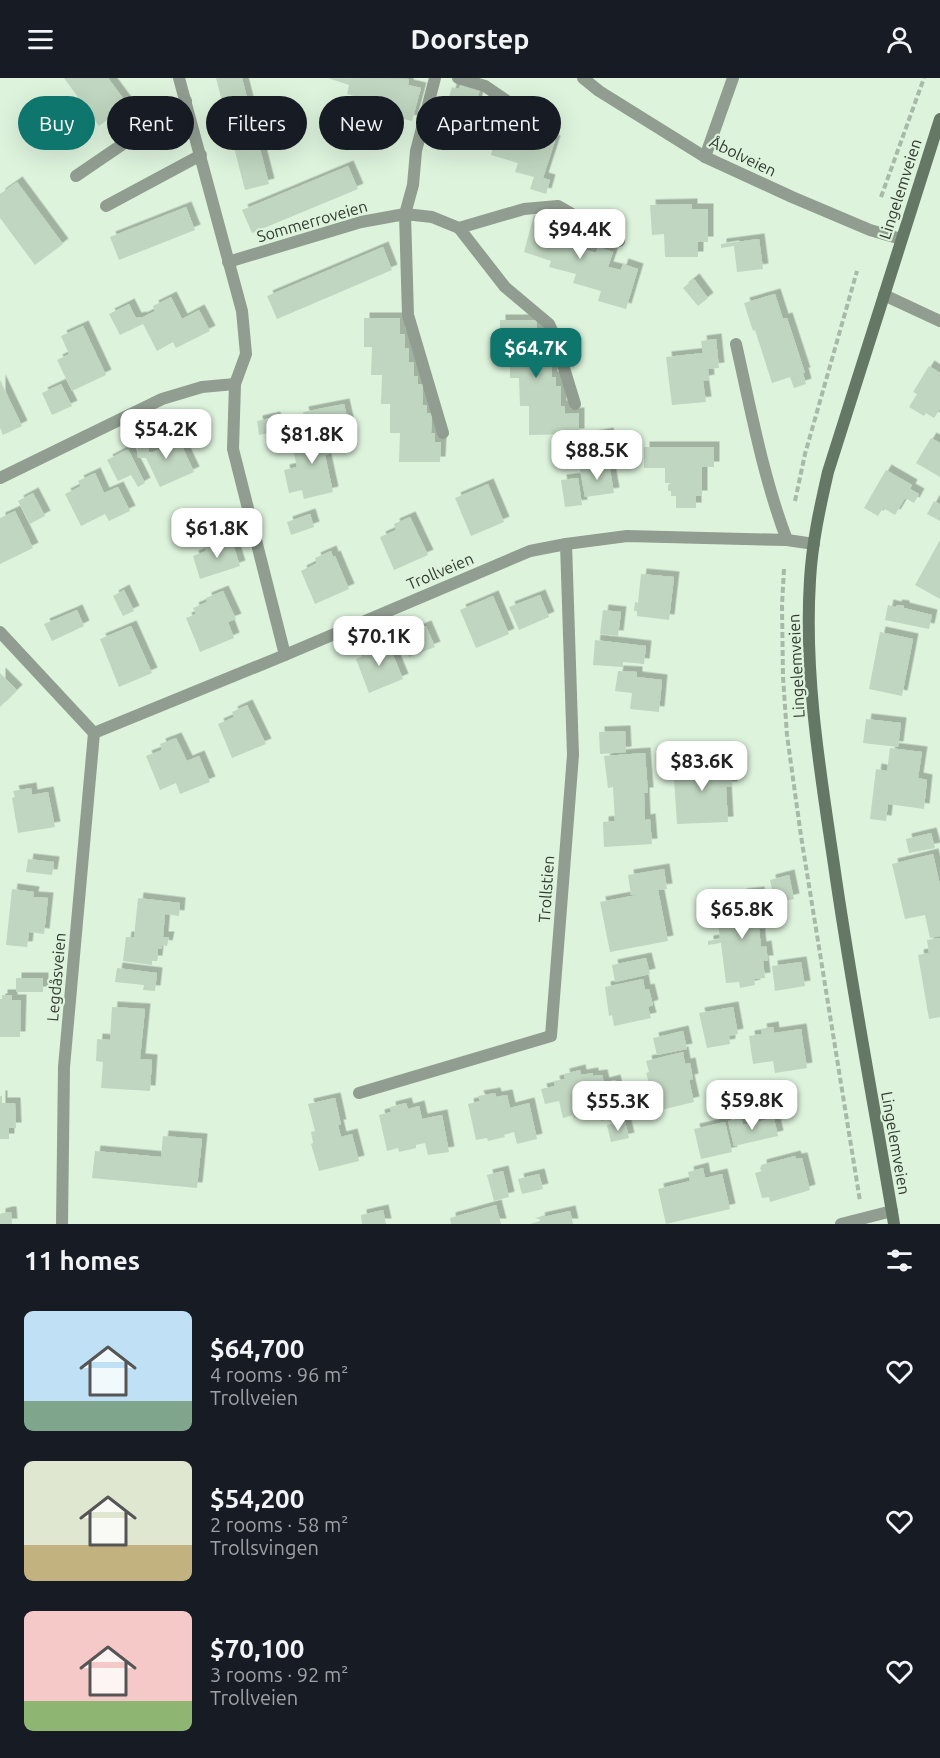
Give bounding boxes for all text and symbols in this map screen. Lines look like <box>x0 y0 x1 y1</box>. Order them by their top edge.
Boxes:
icon: menu <box>24 23 57 56</box>
icon: person <box>883 23 916 56</box>
text: Doorstep <box>411 24 529 54</box>
chip: Buy <box>18 96 95 150</box>
chip: Rent <box>107 96 194 150</box>
chip: Filters <box>206 96 307 150</box>
chip: New <box>319 96 404 150</box>
chip: Apartment <box>416 96 561 150</box>
street label: Åbolveien <box>707 132 779 180</box>
street label: Lingelemveien <box>875 137 925 241</box>
street label: Sommerroveien <box>255 197 369 245</box>
pin: $94.4K <box>531 209 629 260</box>
text: $94.4K <box>548 217 612 240</box>
pin: $64.7K <box>487 328 585 379</box>
text: $64.7K <box>504 336 568 359</box>
pin: $54.2K <box>117 409 215 460</box>
pin: $81.8K <box>263 414 361 465</box>
text: $54.2K <box>134 417 198 440</box>
text: $81.8K <box>280 422 344 445</box>
pin: $88.5K <box>548 430 646 481</box>
text: $88.5K <box>565 438 629 461</box>
pin: $61.8K <box>168 508 266 559</box>
text: $61.8K <box>185 516 249 539</box>
street label: Trollveien <box>404 549 476 593</box>
street label: Lingelemveien <box>784 613 808 719</box>
pin: $70.1K <box>330 616 428 667</box>
text: $70.1K <box>347 624 411 647</box>
pin: $83.6K <box>653 741 751 792</box>
text: $83.6K <box>670 749 734 772</box>
street label: Trollstien <box>535 855 557 923</box>
pin: $65.8K <box>693 889 791 940</box>
text: $65.8K <box>710 897 774 920</box>
street label: Legdåsveien <box>43 932 69 1022</box>
pin: $59.8K <box>703 1080 801 1131</box>
pin: $55.3K <box>569 1081 667 1132</box>
text: $59.8K <box>720 1088 784 1111</box>
text: $55.3K <box>586 1089 650 1112</box>
street label: Lingelemveien <box>878 1090 914 1196</box>
icon: filters <box>883 1244 916 1277</box>
text: 11 homes <box>24 1246 140 1275</box>
text: $64,700 <box>210 1334 304 1363</box>
icon: home <box>72 1335 144 1407</box>
icon: heart <box>883 1355 916 1388</box>
text: 4 rooms · 96 m² <box>210 1363 348 1386</box>
text: Trollveien <box>210 1386 298 1409</box>
text: $54,200 <box>210 1484 304 1513</box>
icon: home <box>72 1485 144 1557</box>
icon: heart <box>883 1505 916 1538</box>
text: 2 rooms · 58 m² <box>210 1513 348 1536</box>
text: Trollsvingen <box>210 1536 319 1559</box>
text: $70,100 <box>210 1634 304 1663</box>
icon: home <box>72 1635 144 1707</box>
icon: heart <box>883 1655 916 1688</box>
text: 3 rooms · 92 m² <box>210 1663 348 1686</box>
text: Trollveien <box>210 1686 298 1709</box>

